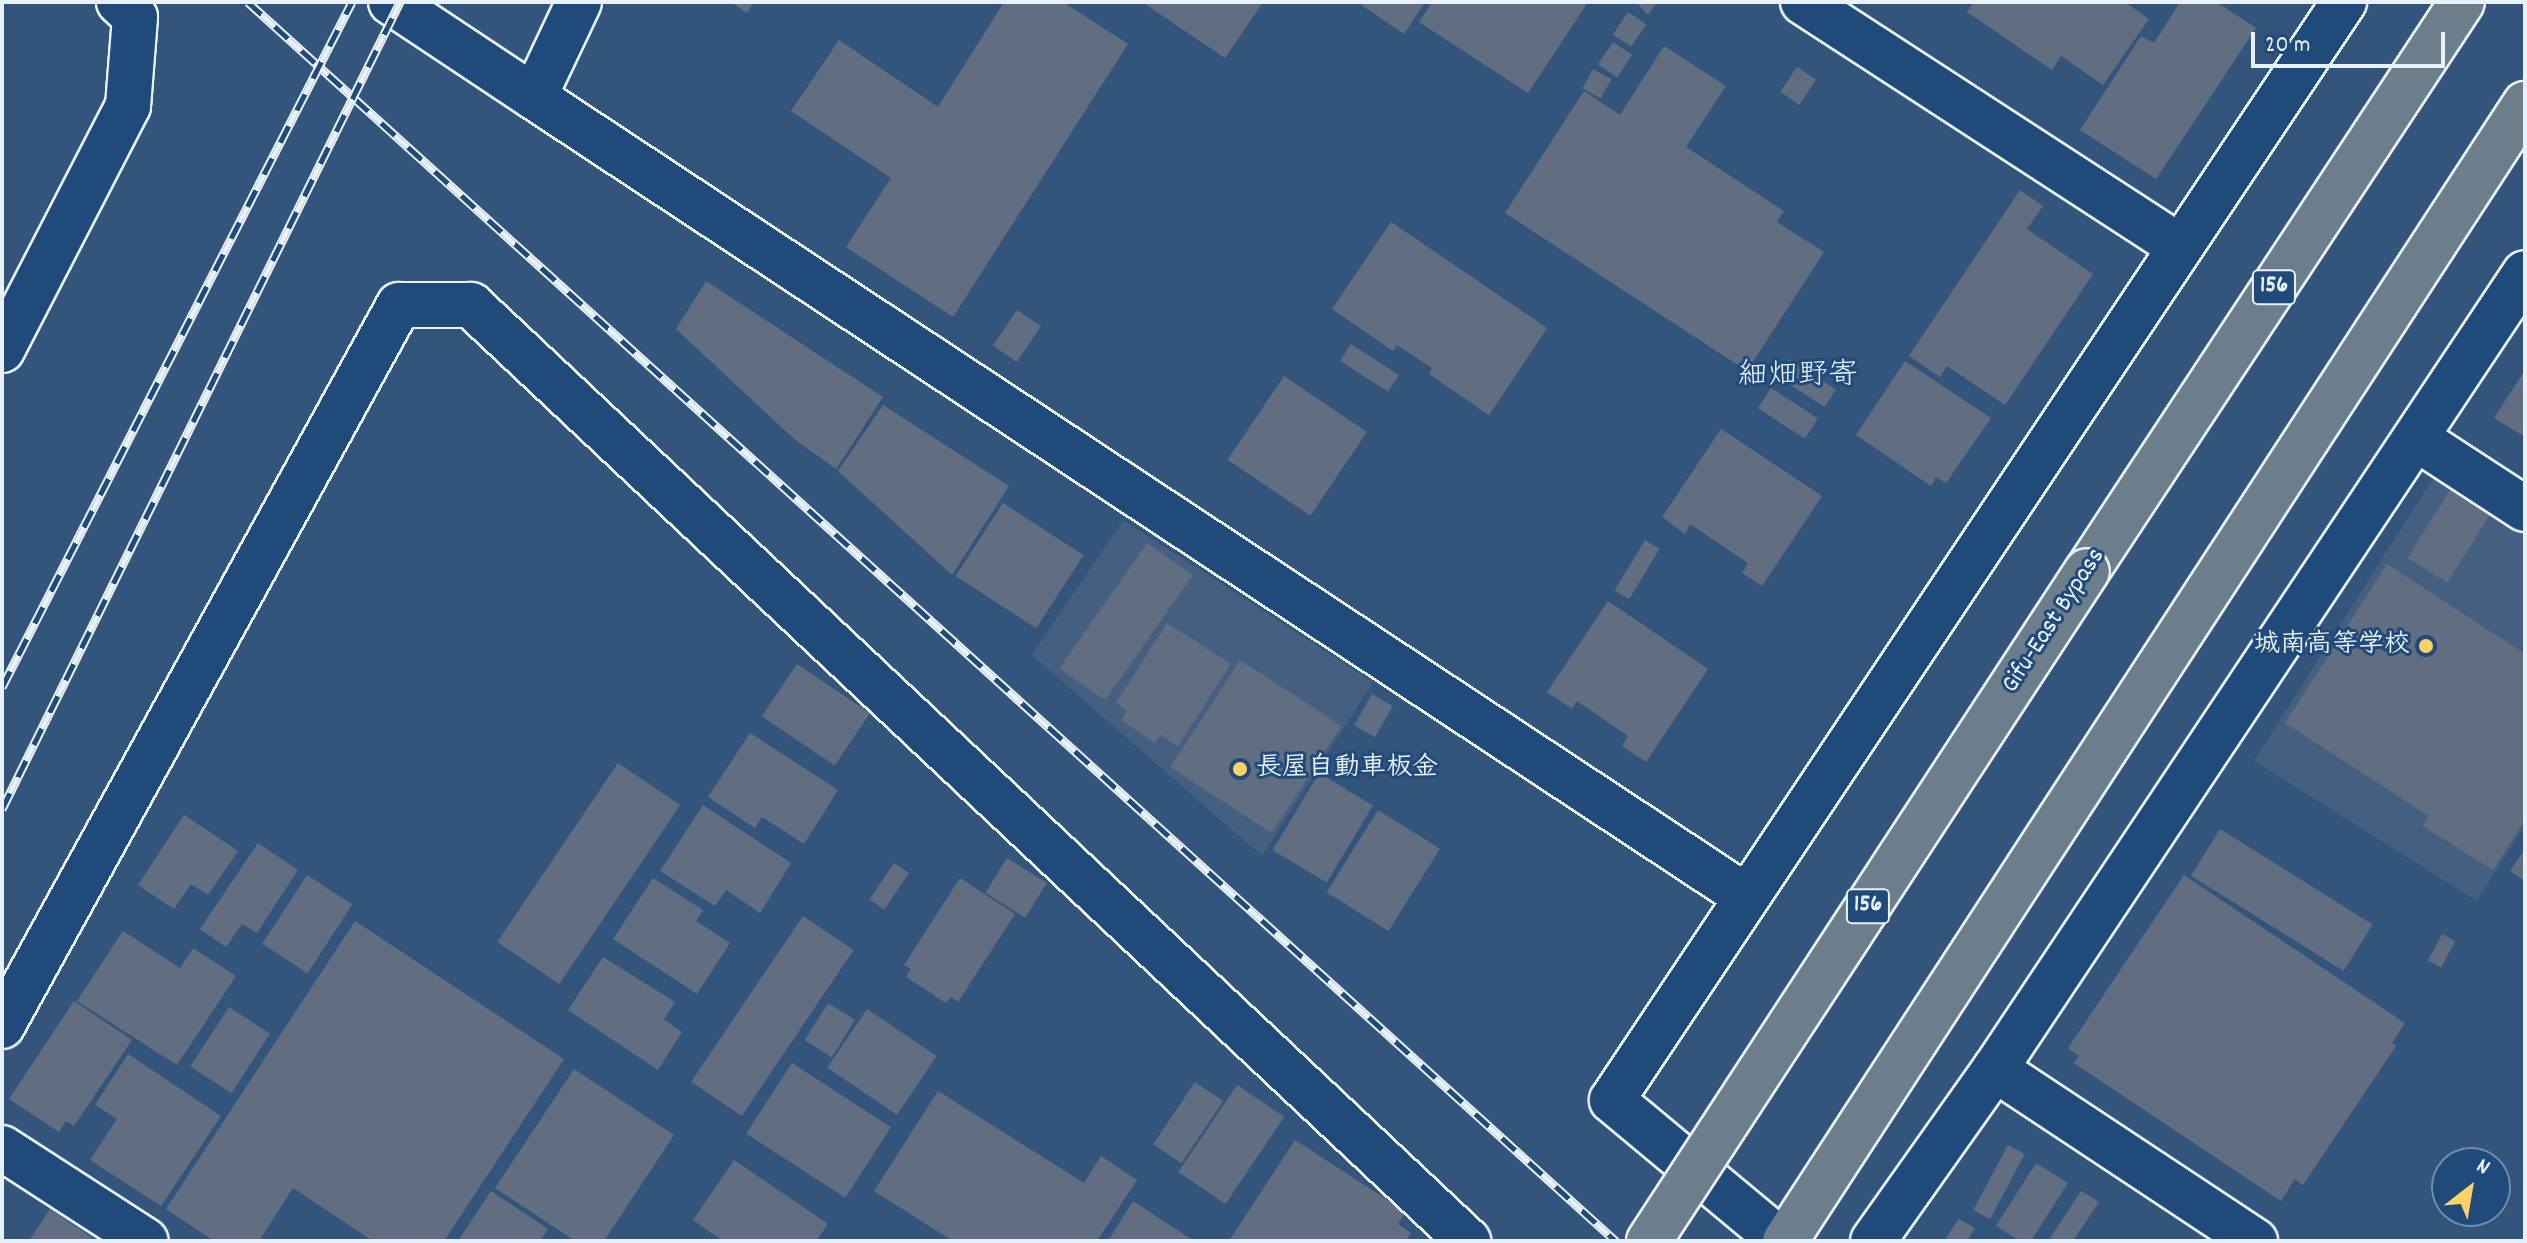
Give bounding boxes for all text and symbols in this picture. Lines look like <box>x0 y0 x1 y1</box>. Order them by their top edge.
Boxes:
scale bar <box>2255 16 2449 66</box>
text: 20 m <box>2265 29 2311 63</box>
road number: 156 <box>2250 267 2298 307</box>
district label: 細畑野寄 <box>1738 360 1858 396</box>
street label: Gifu-East Bypass <box>1996 543 2112 699</box>
place label: 城南高等学校 <box>2254 630 2410 662</box>
marker: 城南高等学校 <box>2417 637 2435 655</box>
place label: 長屋自動車板金 <box>1256 753 1438 785</box>
marker: 長屋自動車板金 <box>1231 760 1249 778</box>
road number: 156 <box>1844 886 1892 926</box>
north arrow <box>2431 1147 2511 1227</box>
text: N <box>2470 1152 2495 1184</box>

